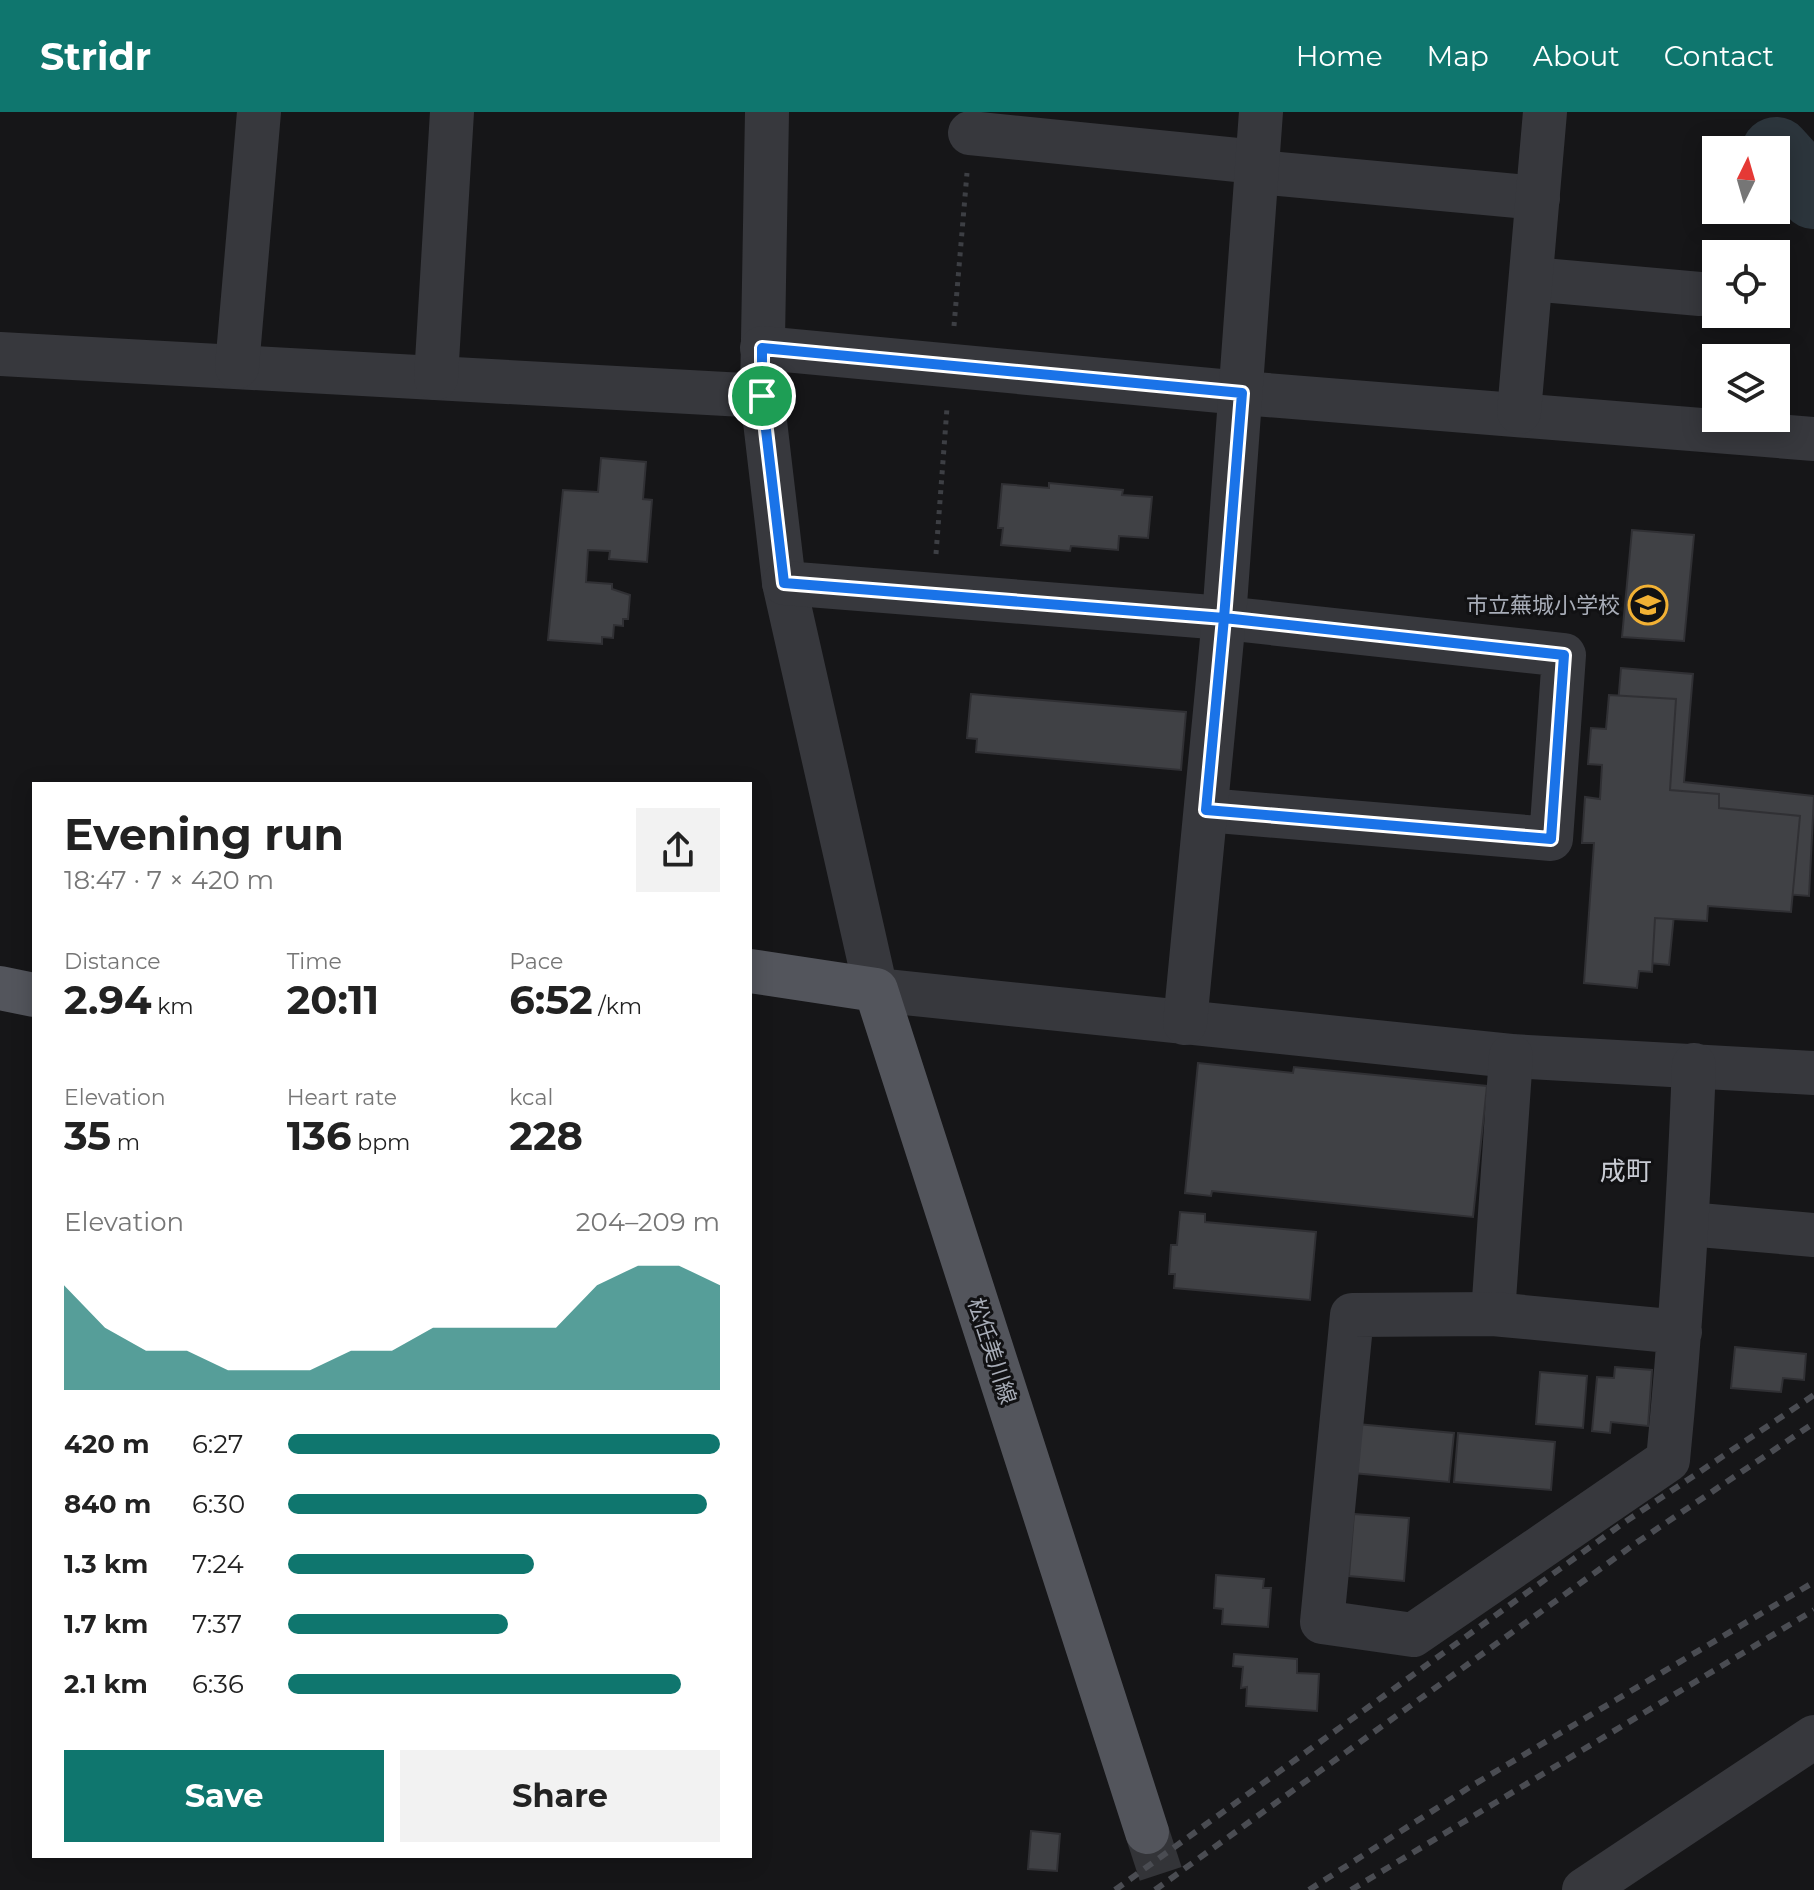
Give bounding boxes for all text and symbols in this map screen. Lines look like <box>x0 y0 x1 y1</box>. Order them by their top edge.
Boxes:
text: Stridr <box>40 33 151 80</box>
text: Home <box>1296 39 1383 73</box>
text: Map <box>1427 39 1489 73</box>
text: About <box>1533 39 1620 73</box>
text: Contact <box>1664 39 1774 73</box>
north arrow <box>1702 136 1790 224</box>
map controls <box>1702 136 1790 432</box>
button: locate <box>1702 240 1790 328</box>
button: layers <box>1702 344 1790 432</box>
pin <box>728 362 796 430</box>
icon: arrive <box>740 374 784 418</box>
school or university icon: 市立蕪城小学校 <box>1627 584 1669 626</box>
place label: 市立蕪城小学校 <box>1466 592 1620 619</box>
text: Evening run <box>64 807 344 861</box>
button: share <box>636 808 720 892</box>
text: 18:47 · 7 × 420 m <box>64 864 274 896</box>
text: Distance <box>64 948 161 975</box>
text: Time <box>287 948 342 975</box>
text: Pace <box>509 948 563 975</box>
text: 2.94 <box>64 975 152 1024</box>
text: 20:11 <box>287 975 379 1024</box>
text: 6:52 <box>509 975 593 1024</box>
text: km <box>152 993 194 1020</box>
text: /km <box>593 993 642 1020</box>
text: Elevation <box>64 1084 166 1111</box>
text: Heart rate <box>287 1084 397 1111</box>
text: kcal <box>509 1084 553 1111</box>
text: 35 <box>64 1111 111 1160</box>
text: 136 <box>287 1111 352 1160</box>
text: 228 <box>509 1111 583 1160</box>
text: m <box>111 1129 140 1156</box>
text: bpm <box>352 1129 410 1156</box>
district label: 成町 <box>1600 1155 1652 1187</box>
text: Elevation <box>64 1206 184 1238</box>
text: 204–209 m <box>576 1206 720 1238</box>
street label: 松任美川線 <box>962 1295 1022 1407</box>
text: 420 m <box>64 1428 150 1460</box>
text: 6:27 <box>192 1428 243 1460</box>
text: 840 m <box>64 1488 151 1520</box>
text: 6:30 <box>192 1488 245 1520</box>
text: 1.3 km <box>64 1548 148 1580</box>
text: 7:24 <box>192 1548 244 1580</box>
text: 1.7 km <box>64 1608 148 1640</box>
text: 7:37 <box>192 1608 242 1640</box>
text: 2.1 km <box>64 1668 148 1700</box>
text: 6:36 <box>192 1668 244 1700</box>
button: Save <box>64 1750 384 1842</box>
button: Share <box>400 1750 720 1842</box>

